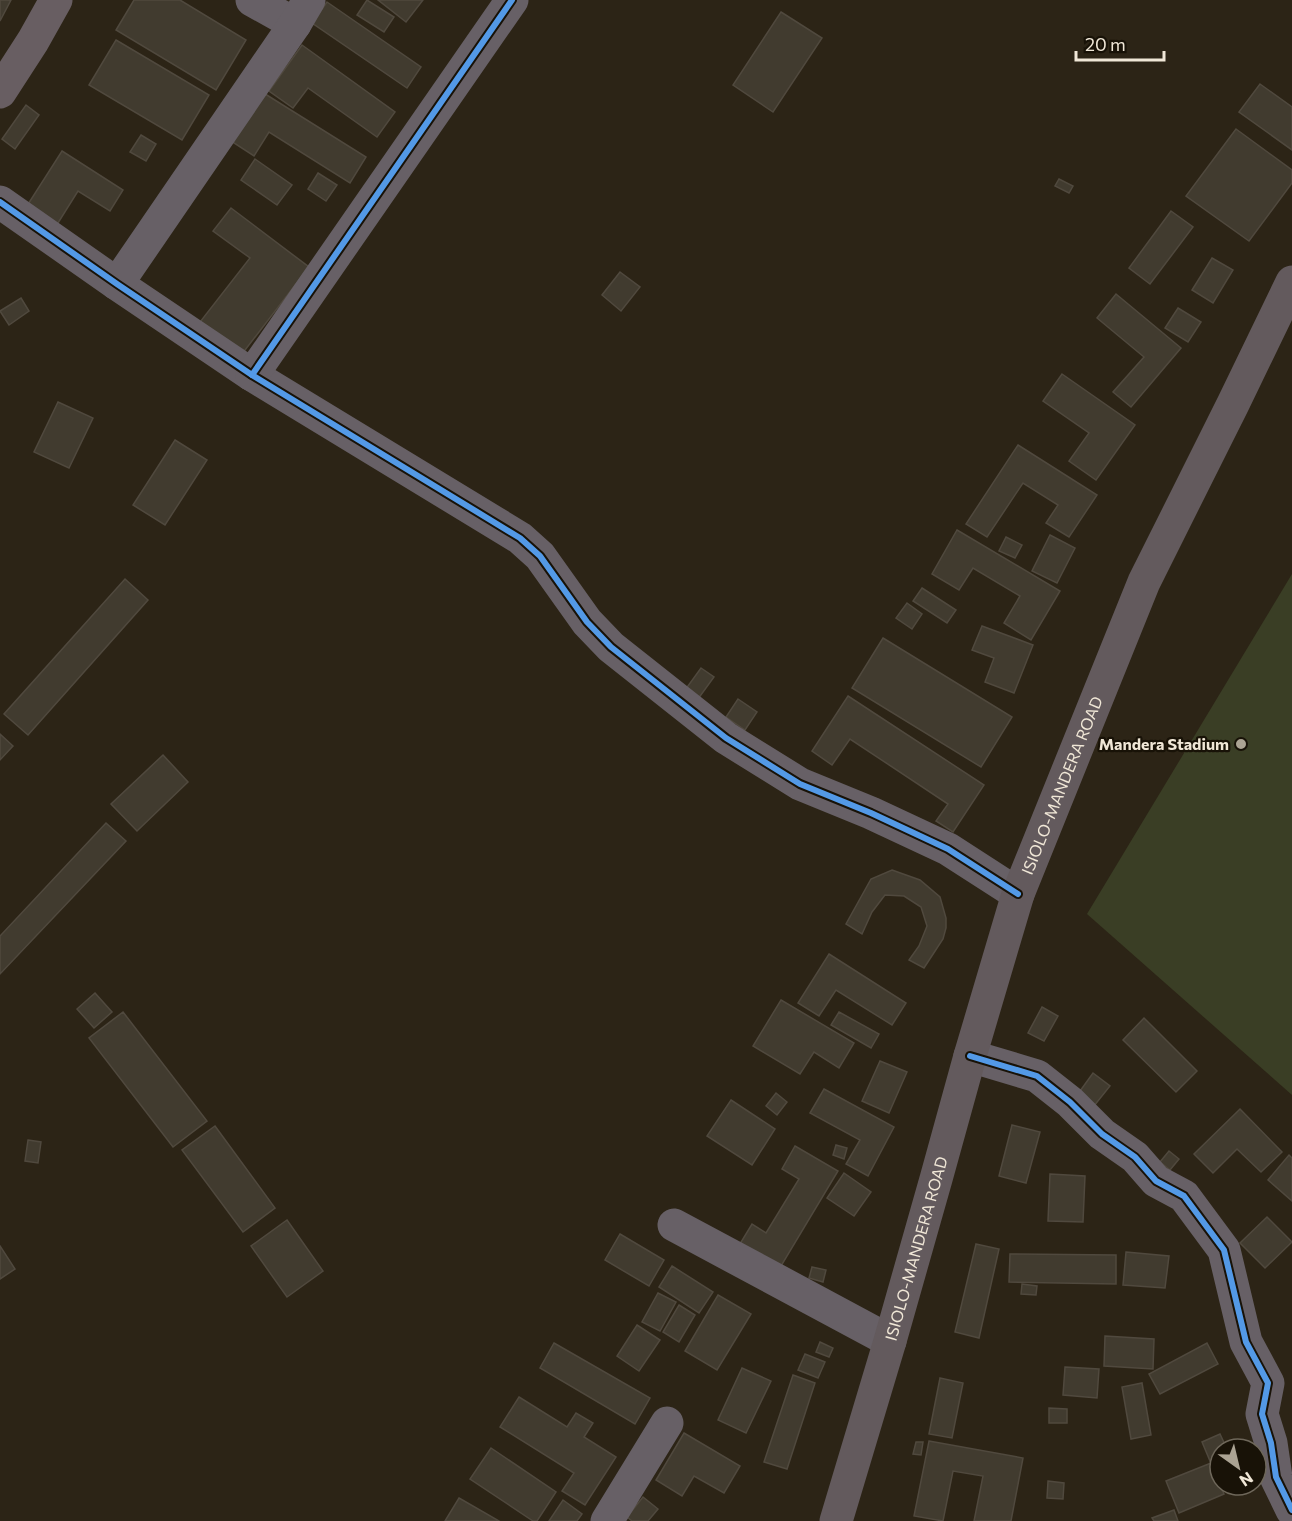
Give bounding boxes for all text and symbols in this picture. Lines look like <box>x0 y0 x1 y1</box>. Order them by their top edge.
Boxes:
scale bar <box>1076 24 1164 62</box>
text: 20 m <box>1085 33 1126 55</box>
street label: ISIOLO-MANDERA ROAD <box>1017 693 1106 877</box>
place label: Mandera Stadium <box>1099 734 1229 753</box>
marker: Mandera Stadium <box>1234 737 1248 751</box>
street label: ISIOLO-MANDERA ROAD <box>881 1154 951 1343</box>
north arrow <box>1208 1437 1268 1497</box>
text: N <box>1236 1469 1257 1491</box>

